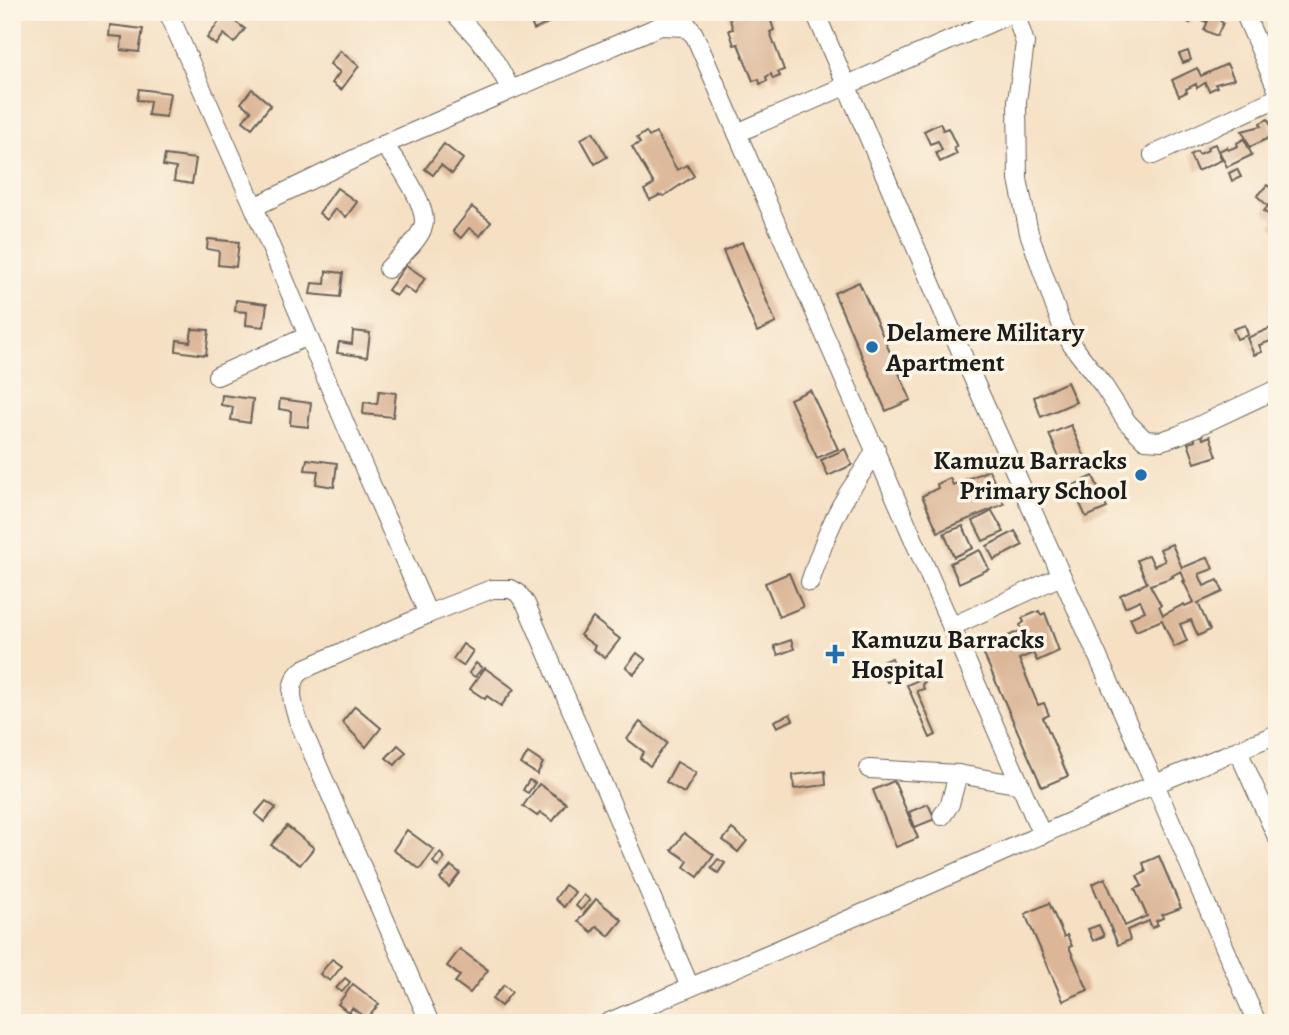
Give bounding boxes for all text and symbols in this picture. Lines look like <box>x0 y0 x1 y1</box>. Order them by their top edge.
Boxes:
place label: Delamere Military Apartment <box>885 315 1085 380</box>
marker: Delamere Military Apartment <box>864 339 880 355</box>
place label: Kamuzu Barracks Primary School <box>933 443 1127 508</box>
marker: Kamuzu Barracks Primary School <box>1133 467 1149 483</box>
place label: Kamuzu Barracks Hospital <box>851 622 1045 687</box>
marker: Kamuzu Barracks Hospital <box>825 644 845 664</box>

